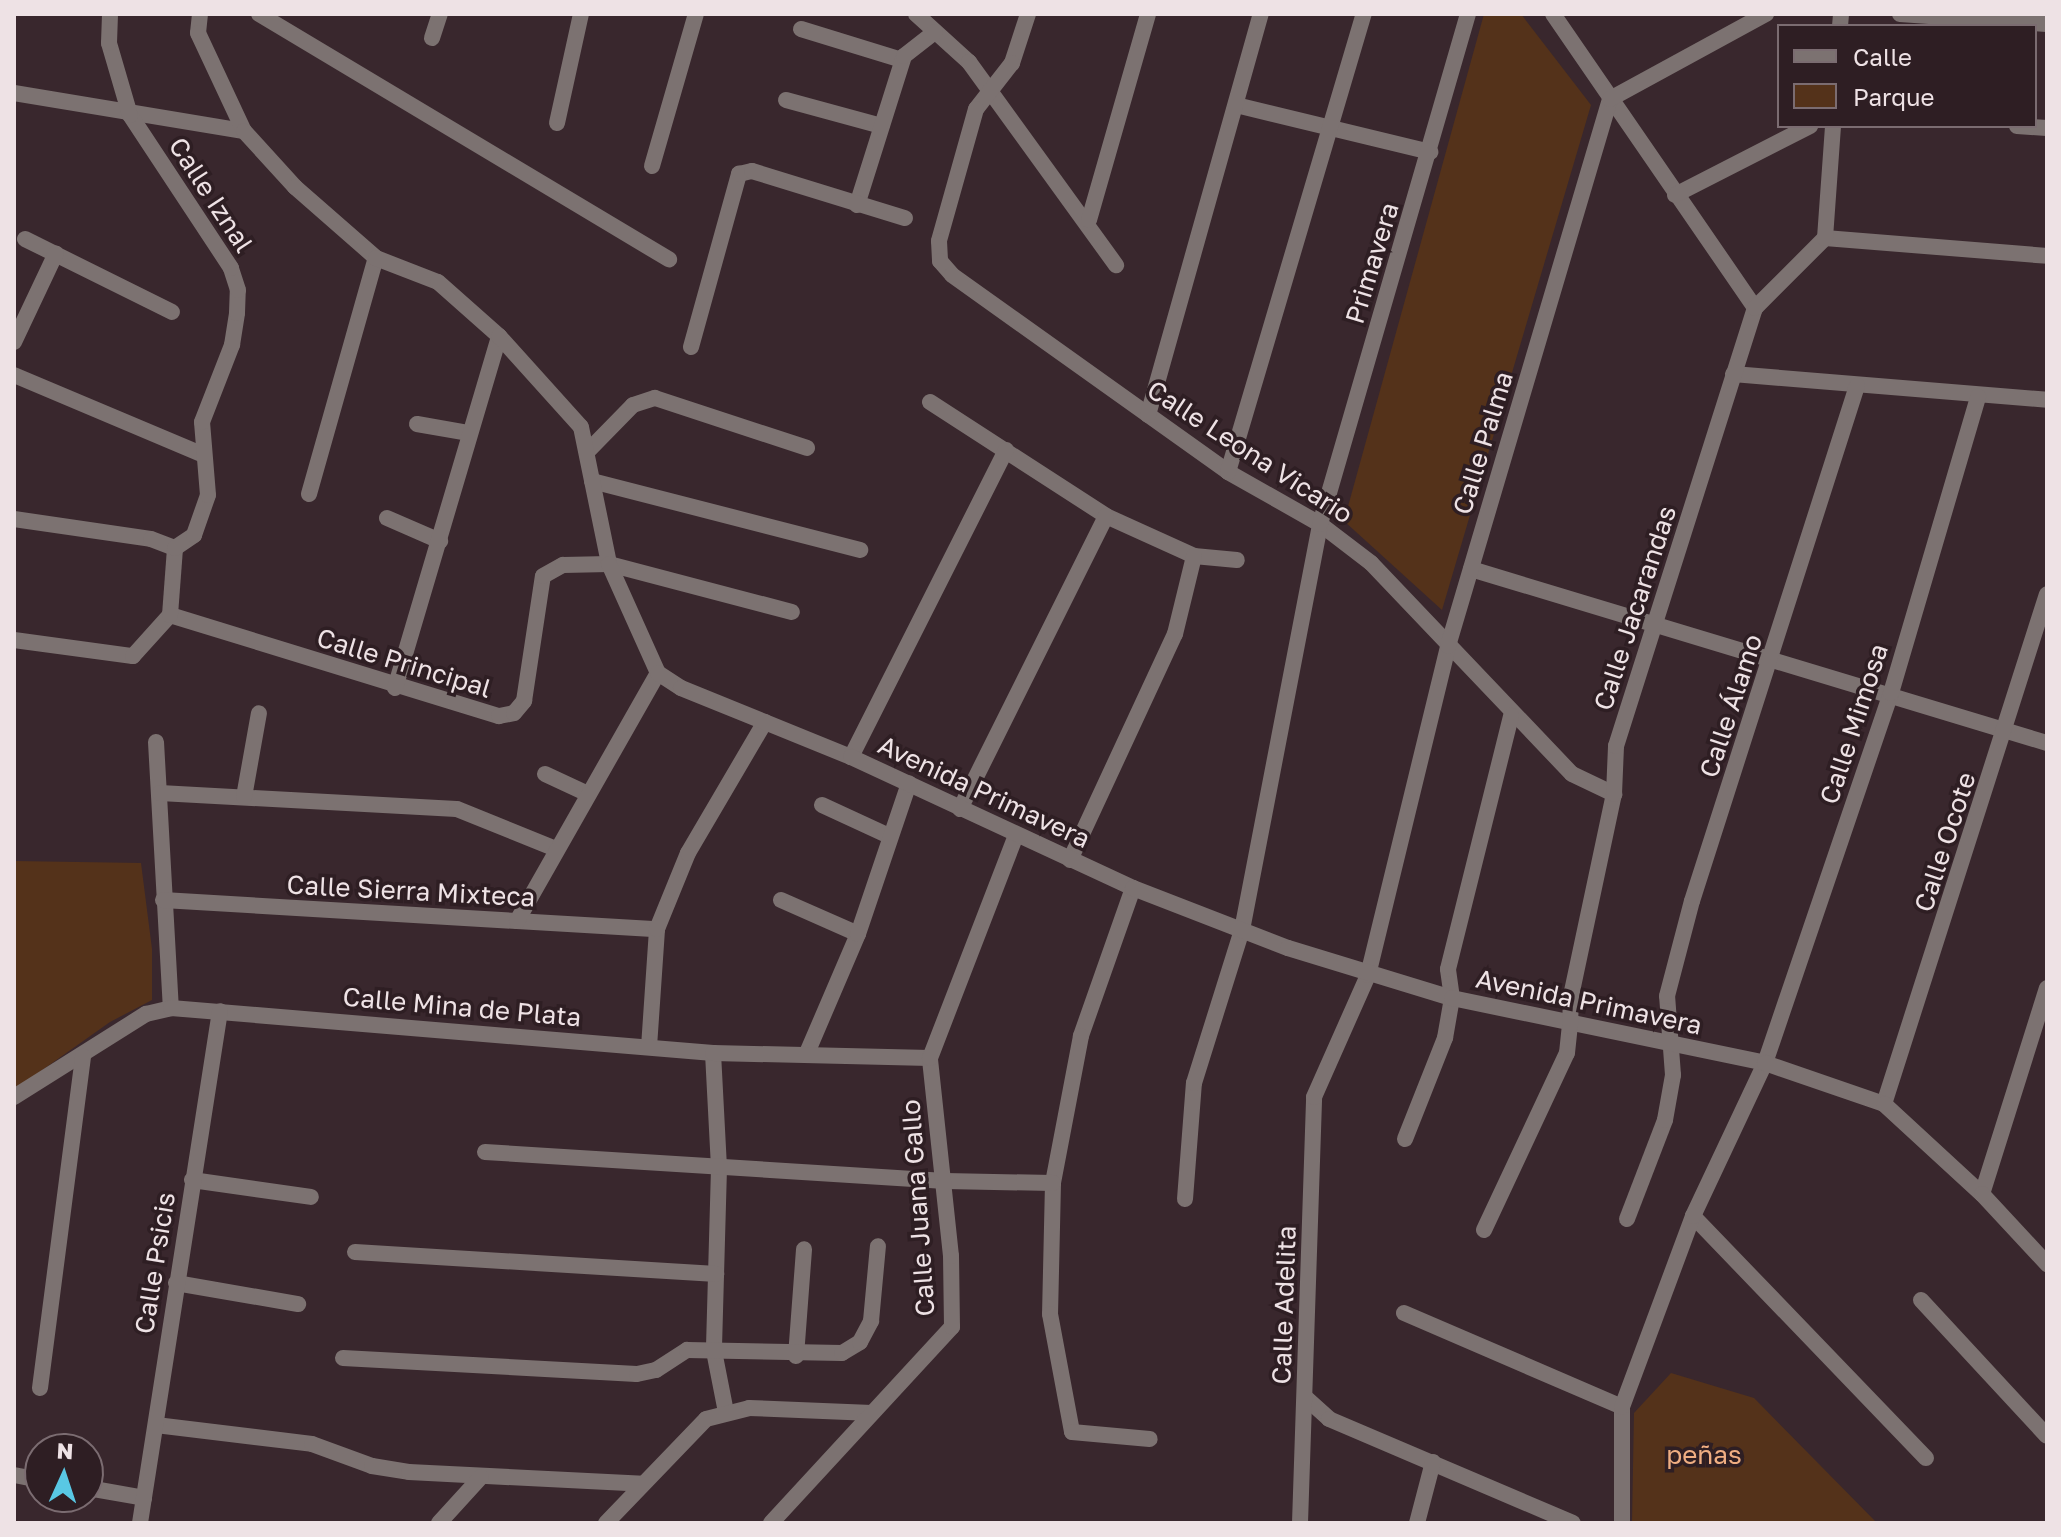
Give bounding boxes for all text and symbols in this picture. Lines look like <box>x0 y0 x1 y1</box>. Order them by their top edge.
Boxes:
legend <box>1777 24 2037 128</box>
text: Calle <box>1853 42 1912 71</box>
text: Parque <box>1853 82 1934 111</box>
street label: Calle Iznal <box>162 132 260 258</box>
street label: Primavera <box>1339 199 1405 327</box>
street label: Calle Palma <box>1446 368 1520 518</box>
street label: Calle Leona Vicario <box>1141 374 1359 530</box>
street label: Calle Jacarandas <box>1587 502 1683 714</box>
street label: Calle Principal <box>313 622 495 704</box>
street label: Calle Álamo <box>1693 630 1769 782</box>
street label: Calle Mimosa <box>1813 640 1895 808</box>
street label: Avenida Primavera <box>873 729 1095 855</box>
street label: Calle Ocote <box>1908 768 1982 916</box>
street label: Calle Sierra Mixteca <box>286 869 536 913</box>
street label: Avenida Primavera <box>1473 963 1705 1041</box>
street label: Calle Mina de Plata <box>341 981 583 1033</box>
street label: Calle Juana Gallo <box>895 1098 941 1318</box>
street label: Calle Psicis <box>128 1190 182 1336</box>
street label: Calle Adelita <box>1266 1225 1302 1385</box>
north arrow <box>24 1433 104 1513</box>
text: N <box>56 1437 74 1464</box>
park label: peñas <box>1666 1439 1742 1471</box>

